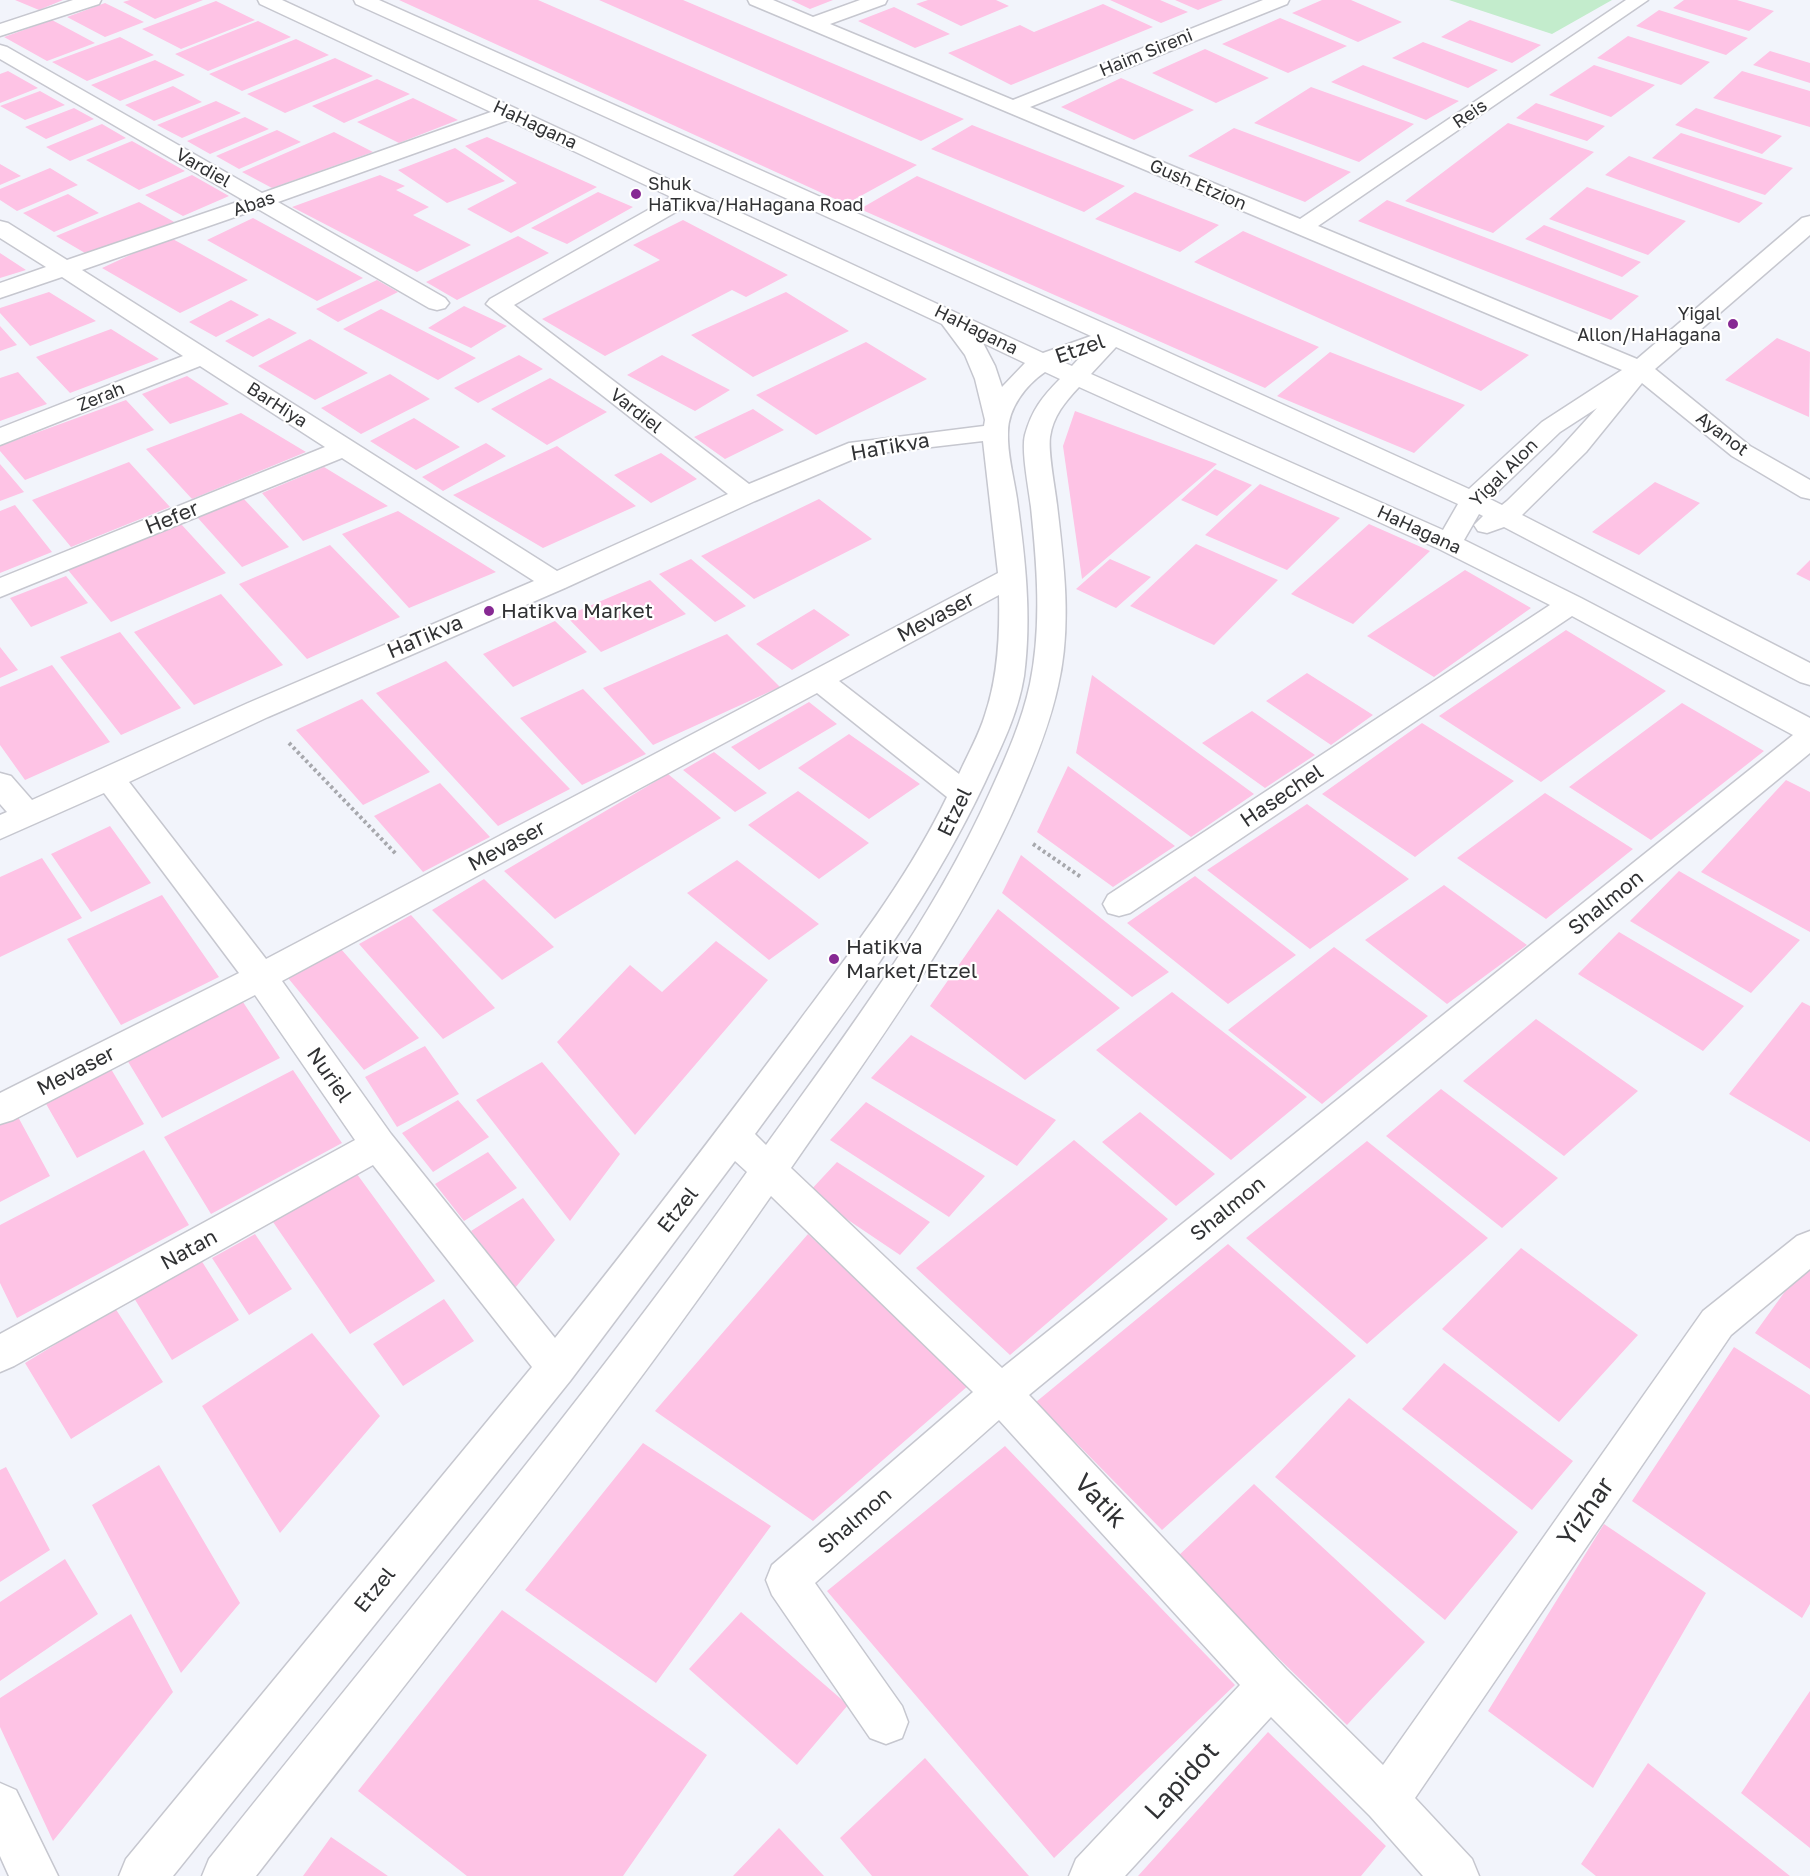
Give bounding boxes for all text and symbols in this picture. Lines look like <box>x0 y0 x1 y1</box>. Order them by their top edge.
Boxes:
street label: Haim Sireni <box>1096 25 1196 81</box>
street label: Reis <box>1449 95 1491 133</box>
street label: HaHagana <box>490 96 580 154</box>
street label: Vardiel <box>172 144 234 192</box>
street label: Gush Etzion <box>1146 155 1250 215</box>
place label: Shuk HaTikva/HaHagana Road <box>648 173 864 216</box>
street label: Abas <box>230 187 278 221</box>
marker: Shuk HaTikva/HaHagana Road <box>629 187 643 201</box>
street label: HaHagana <box>931 301 1021 359</box>
place label: Yigal Allon/HaHagana <box>1577 303 1721 346</box>
marker: Yigal Allon/HaHagana <box>1726 317 1740 331</box>
street label: Etzel <box>1052 329 1108 369</box>
street label: Zerah <box>74 378 128 416</box>
street label: BarHiya <box>243 378 311 432</box>
street label: Vardiel <box>606 384 666 438</box>
street label: Ayanot <box>1692 407 1752 461</box>
street label: HaTikva <box>849 428 931 466</box>
street label: Yigal Alon <box>1466 435 1542 511</box>
street label: Hefer <box>141 496 203 540</box>
street label: HaHagana <box>1374 501 1464 559</box>
street label: Mevaser <box>893 586 979 648</box>
place label: Hatikva Market <box>501 598 653 624</box>
marker: Hatikva Market <box>482 604 496 618</box>
street label: HaTikva <box>383 610 467 664</box>
street label: Hasechel <box>1236 759 1328 833</box>
street label: Etzel <box>932 783 978 841</box>
street label: Mevaser <box>464 815 550 877</box>
street label: Shalmon <box>1563 865 1649 941</box>
place label: Hatikva Market/Etzel <box>846 934 977 984</box>
marker: Hatikva Market/Etzel <box>827 952 841 966</box>
street label: Mevaser <box>33 1041 119 1101</box>
street label: Nuriel <box>301 1043 357 1107</box>
street label: Shalmon <box>1185 1171 1271 1247</box>
street label: Etzel <box>652 1182 704 1238</box>
street label: Natan <box>156 1224 222 1276</box>
street label: Vatik <box>1067 1468 1133 1534</box>
street label: Yizhar <box>1551 1471 1621 1553</box>
street label: Shalmon <box>813 1482 897 1560</box>
street label: Etzel <box>349 1562 401 1618</box>
street label: Lapidot <box>1138 1736 1226 1826</box>

